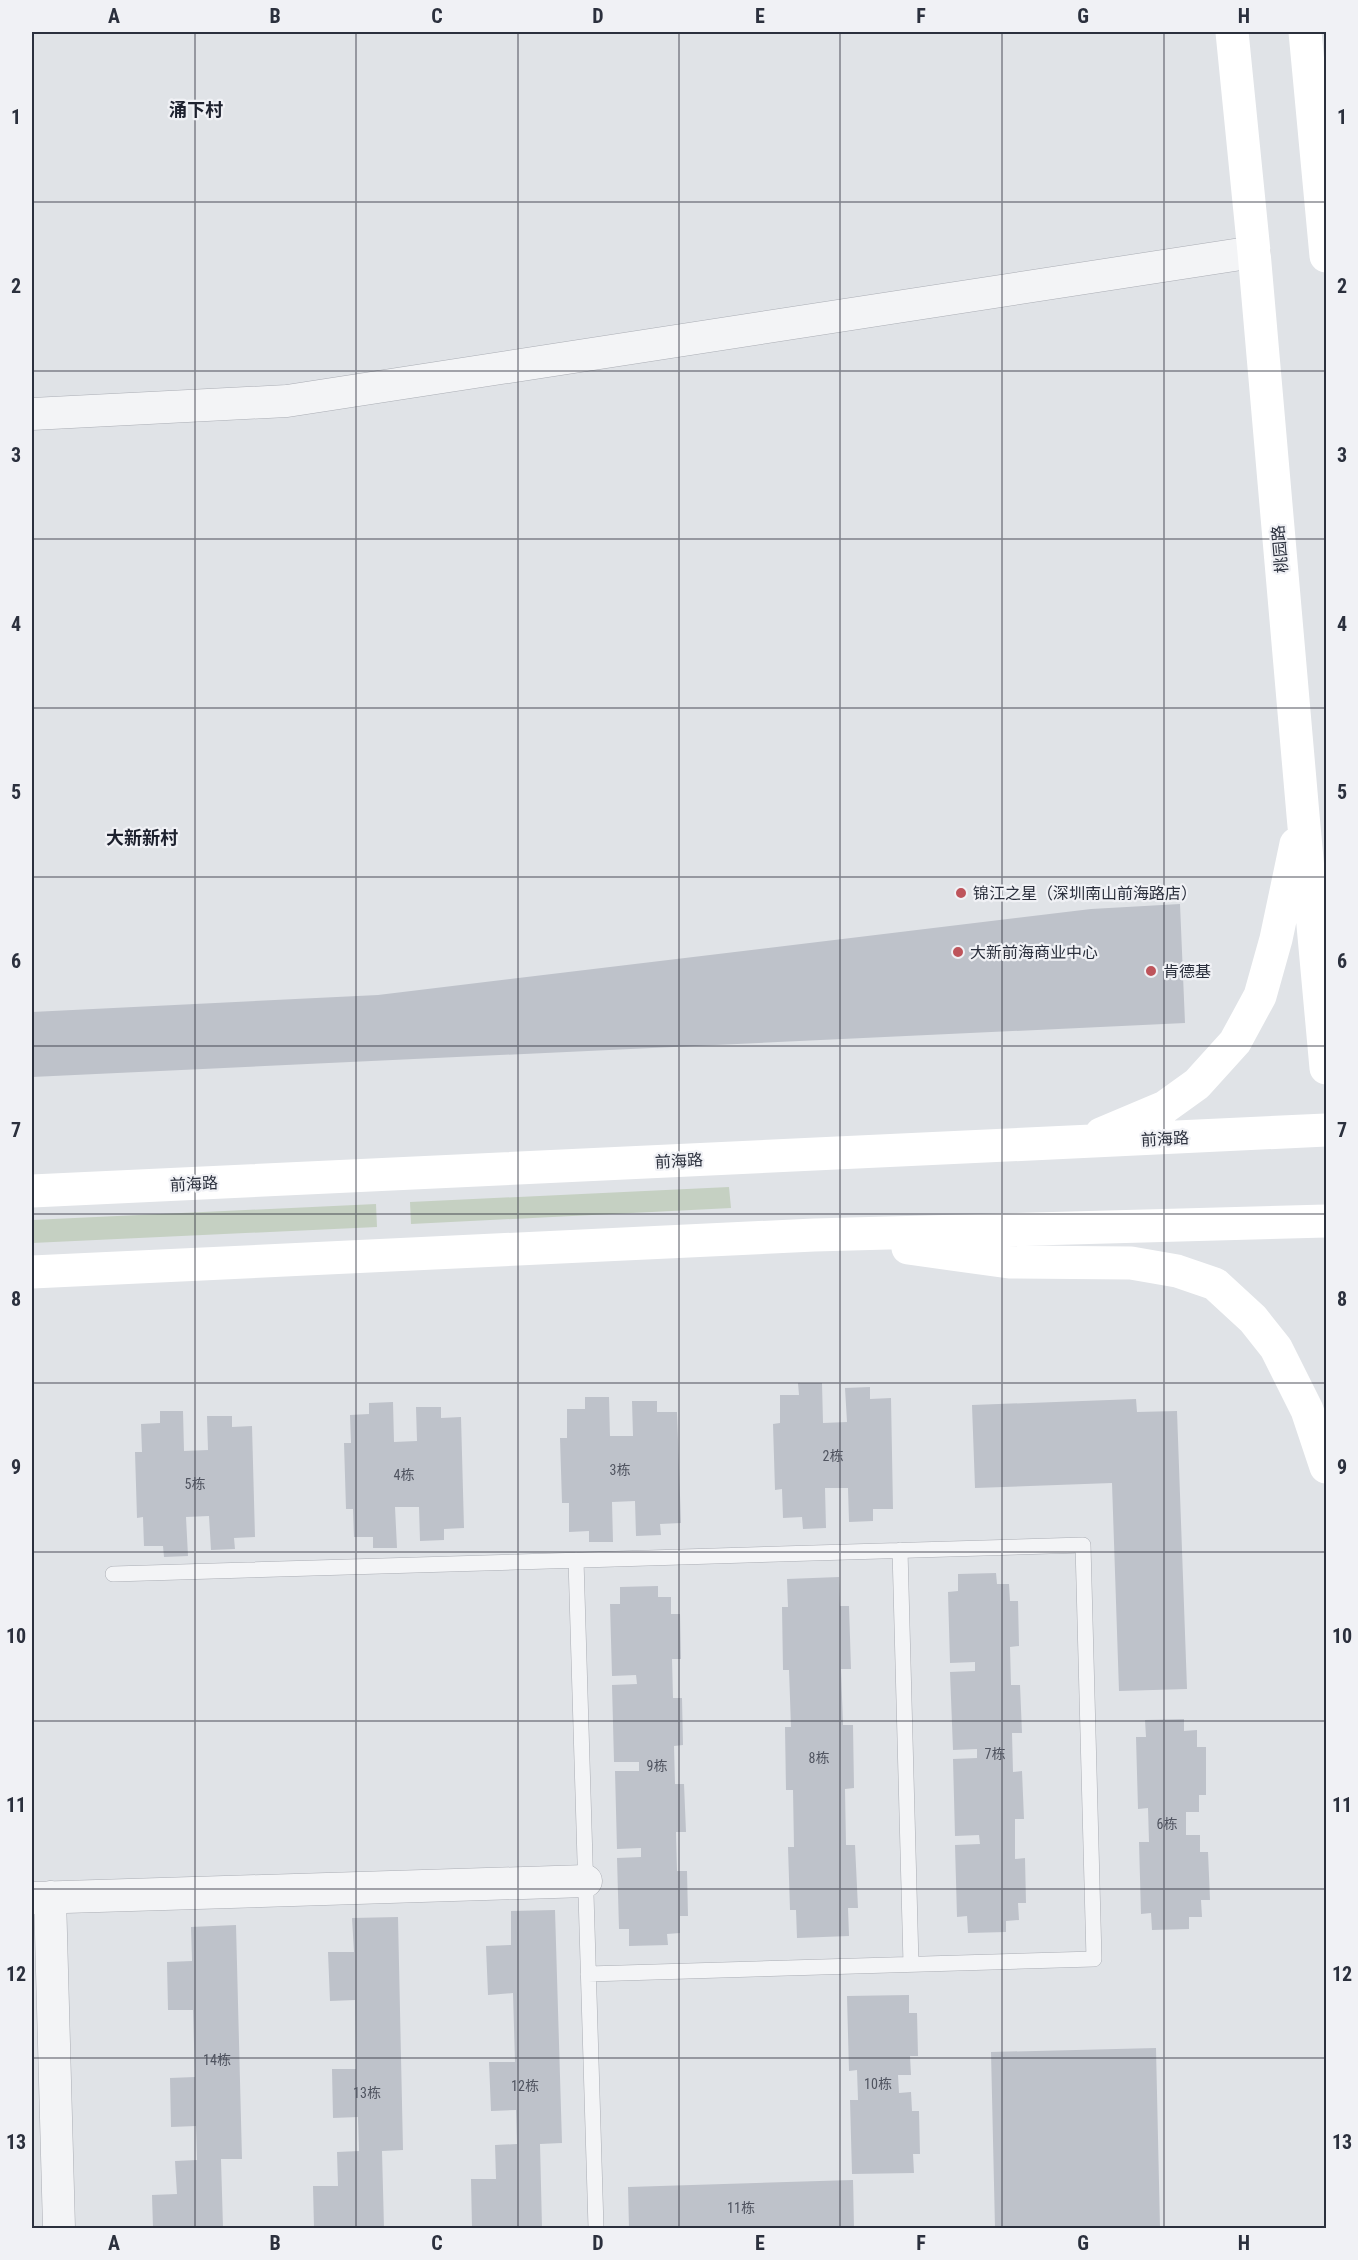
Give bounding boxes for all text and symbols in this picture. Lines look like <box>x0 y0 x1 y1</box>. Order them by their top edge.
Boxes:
text: A <box>108 4 120 28</box>
text: B <box>269 4 281 28</box>
text: C <box>431 4 443 28</box>
text: D <box>592 4 604 28</box>
text: E <box>755 4 765 28</box>
text: F <box>916 4 926 28</box>
text: G <box>1077 4 1089 28</box>
text: H <box>1238 4 1250 28</box>
district label: 涌下村 <box>169 99 223 120</box>
text: 1 <box>11 105 21 129</box>
text: 1 <box>1337 105 1347 129</box>
text: 2 <box>11 274 21 298</box>
text: 2 <box>1337 274 1347 298</box>
text: 3 <box>11 443 21 467</box>
text: 3 <box>1337 443 1347 467</box>
street label: 桃园路 <box>1268 524 1292 574</box>
text: 4 <box>11 612 21 636</box>
text: 4 <box>1337 612 1347 636</box>
text: 5 <box>11 780 21 804</box>
text: 5 <box>1337 780 1347 804</box>
district label: 大新新村 <box>106 827 178 848</box>
place label: 锦江之星（深圳南山前海路店） <box>973 884 1197 903</box>
marker: 锦江之星（深圳南山前海路店） <box>954 886 968 900</box>
place label: 大新前海商业中心 <box>970 943 1098 962</box>
marker: 大新前海商业中心 <box>951 945 965 959</box>
text: 6 <box>11 949 21 973</box>
text: 6 <box>1337 949 1347 973</box>
place label: 肯德基 <box>1163 962 1211 981</box>
marker: 肯德基 <box>1144 964 1158 978</box>
text: 7 <box>11 1118 21 1142</box>
text: 7 <box>1337 1118 1347 1142</box>
street label: 前海路 <box>1141 1128 1189 1150</box>
street label: 前海路 <box>655 1150 703 1172</box>
street label: 前海路 <box>170 1173 218 1195</box>
text: 8 <box>11 1287 21 1311</box>
text: 8 <box>1337 1287 1347 1311</box>
house number: 2栋 <box>823 1448 843 1464</box>
text: 9 <box>11 1455 21 1479</box>
text: 9 <box>1337 1455 1347 1479</box>
house number: 3栋 <box>610 1462 630 1478</box>
house number: 4栋 <box>394 1467 414 1483</box>
house number: 5栋 <box>185 1476 205 1492</box>
text: 10 <box>6 1624 26 1648</box>
text: 10 <box>1332 1624 1352 1648</box>
house number: 7栋 <box>985 1746 1005 1762</box>
house number: 8栋 <box>809 1750 829 1766</box>
house number: 9栋 <box>647 1758 667 1774</box>
text: 11 <box>6 1793 26 1817</box>
text: 11 <box>1332 1793 1352 1817</box>
house number: 6栋 <box>1157 1816 1177 1832</box>
text: 12 <box>6 1962 26 1986</box>
text: 12 <box>1332 1962 1352 1986</box>
house number: 14栋 <box>203 2052 231 2068</box>
house number: 10栋 <box>864 2076 892 2092</box>
house number: 12栋 <box>511 2078 539 2094</box>
house number: 13栋 <box>353 2085 381 2101</box>
text: 13 <box>6 2130 26 2154</box>
text: 13 <box>1332 2130 1352 2154</box>
house number: 11栋 <box>727 2200 755 2216</box>
text: A <box>108 2231 120 2255</box>
text: B <box>269 2231 281 2255</box>
text: C <box>431 2231 443 2255</box>
text: D <box>592 2231 604 2255</box>
text: E <box>755 2231 765 2255</box>
text: F <box>916 2231 926 2255</box>
text: G <box>1077 2231 1089 2255</box>
text: H <box>1238 2231 1250 2255</box>

